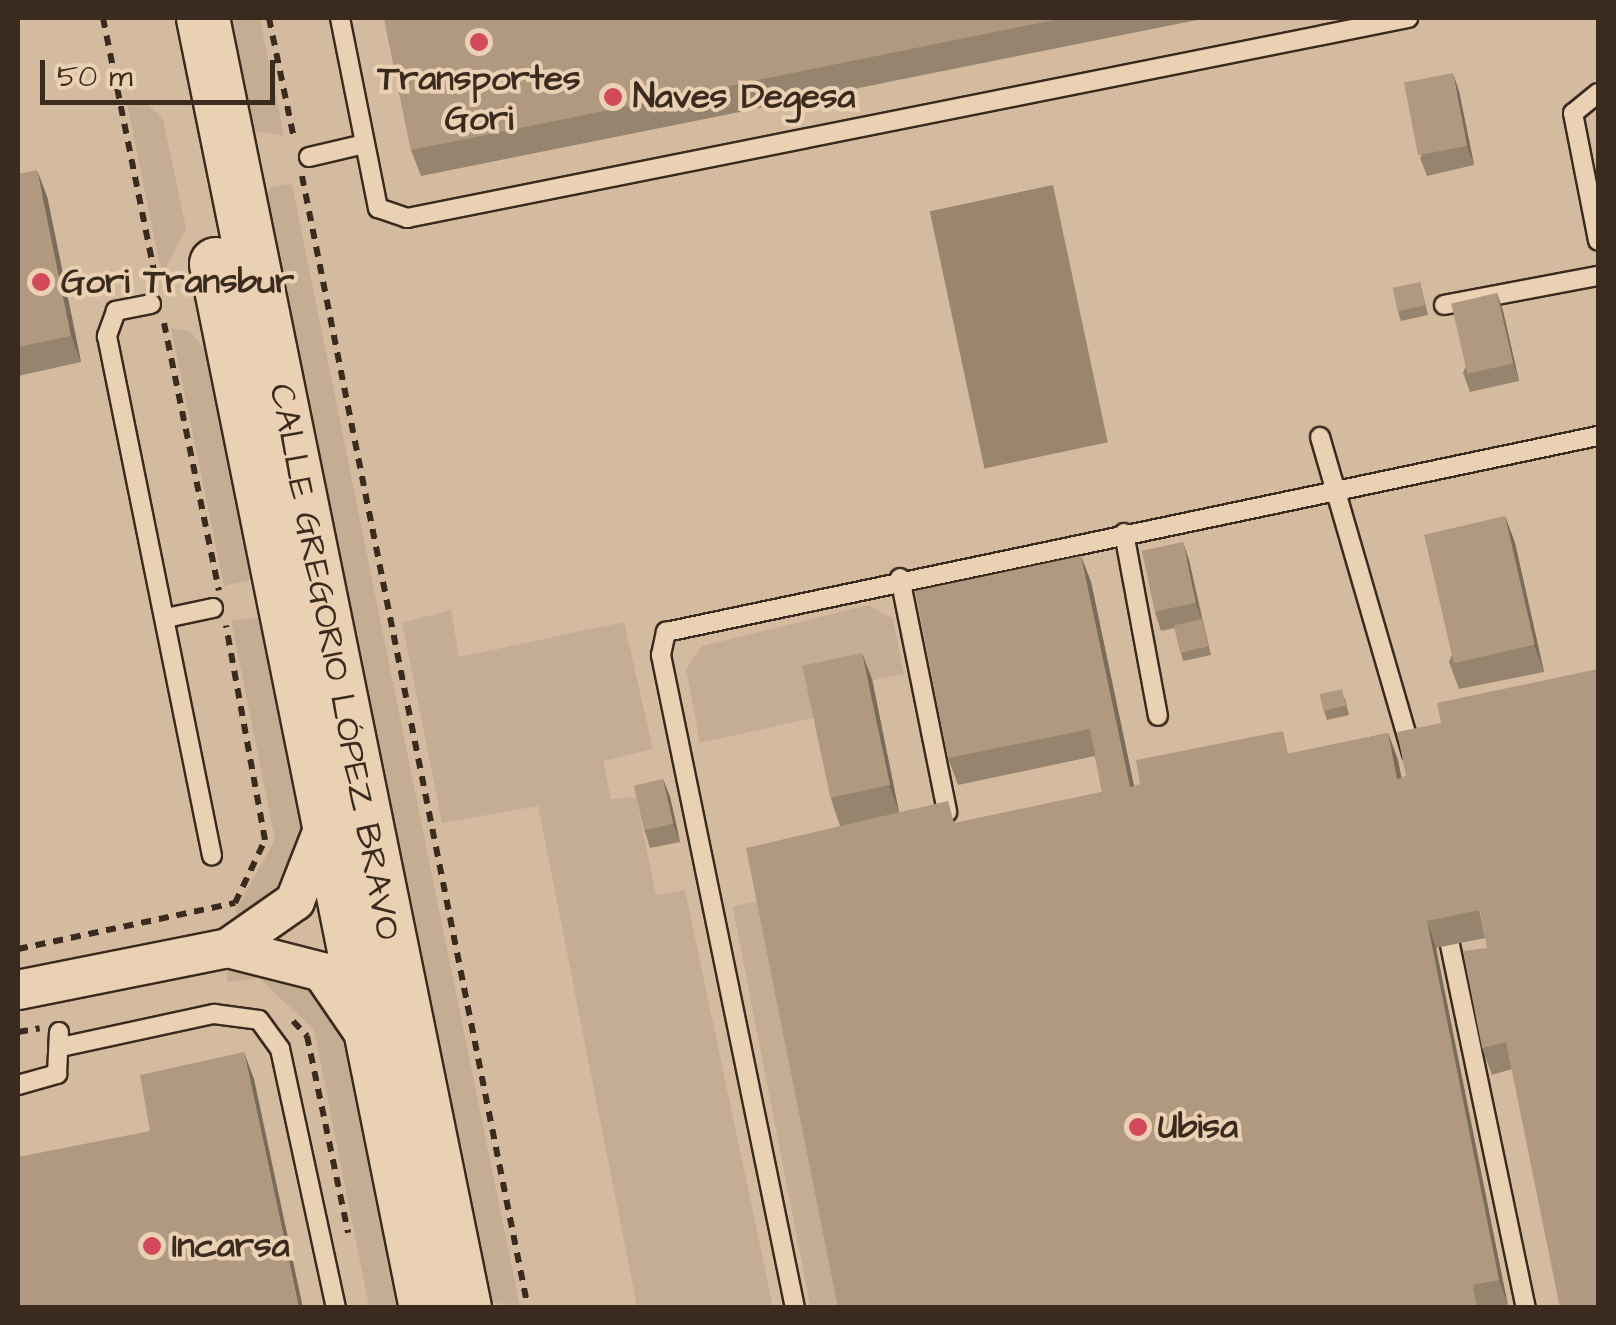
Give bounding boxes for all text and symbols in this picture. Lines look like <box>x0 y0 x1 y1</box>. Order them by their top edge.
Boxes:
marker: Transportes Gori <box>468 31 490 53</box>
scale bar <box>45 40 280 102</box>
text: 50 m <box>57 56 133 98</box>
place label: Transportes Gori <box>377 58 581 140</box>
place label: Naves Degesa <box>633 76 855 118</box>
marker: Naves Degesa <box>602 86 624 108</box>
place label: Gori Transbur <box>61 261 294 303</box>
marker: Gori Transbur <box>30 271 52 293</box>
street label: CALLE GREGORIO LÓPEZ BRAVO <box>259 380 409 944</box>
place label: Ubisa <box>1158 1106 1238 1148</box>
marker: Ubisa <box>1127 1116 1149 1138</box>
place label: Incarsa <box>172 1225 289 1267</box>
marker: Incarsa <box>141 1235 163 1257</box>

